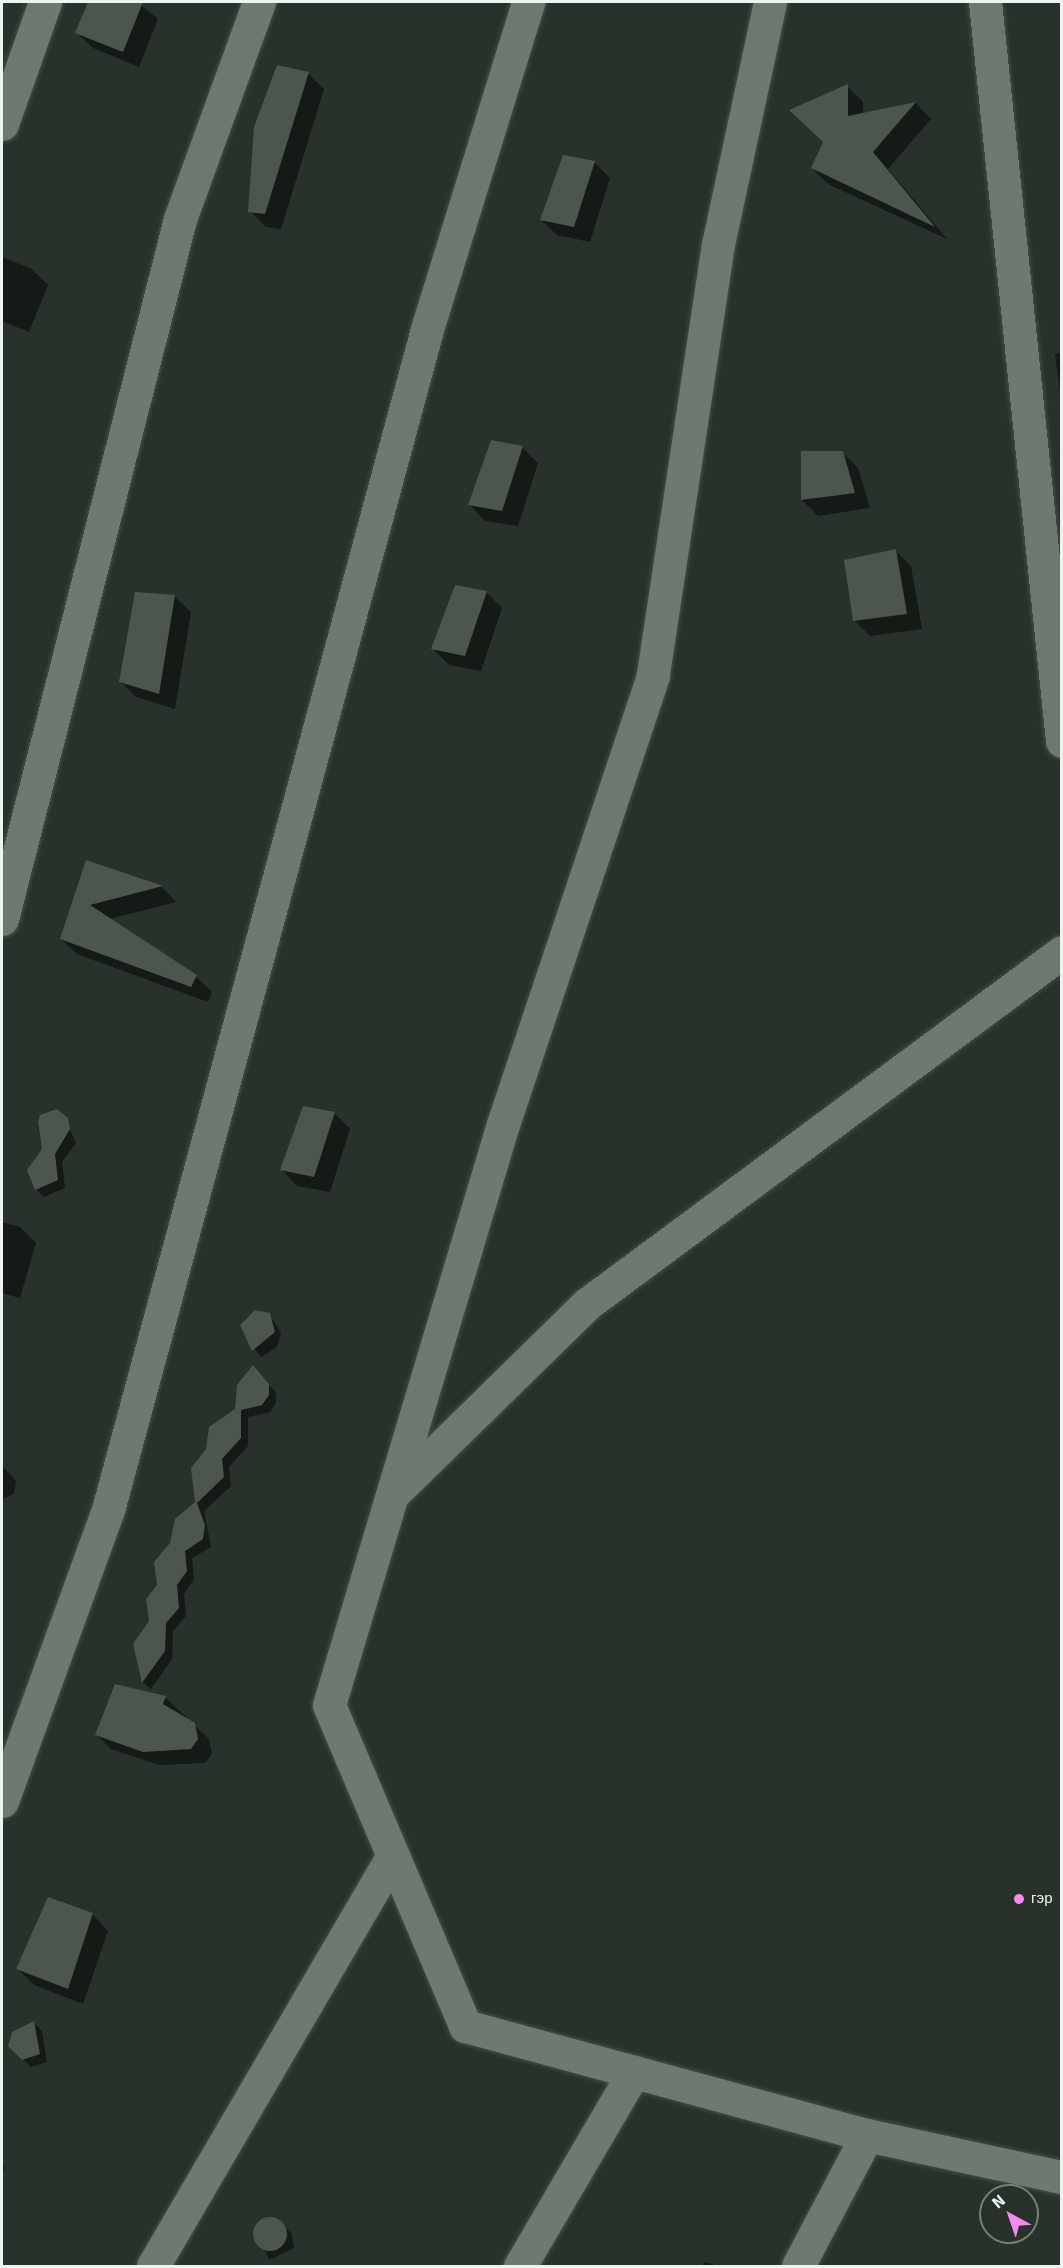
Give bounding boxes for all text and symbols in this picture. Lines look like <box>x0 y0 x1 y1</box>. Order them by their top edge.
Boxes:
place label: гэр <box>1031 1890 1052 1908</box>
marker: гэр <box>1012 1892 1026 1906</box>
north arrow <box>979 2184 1039 2244</box>
text: N <box>988 2191 1009 2213</box>

